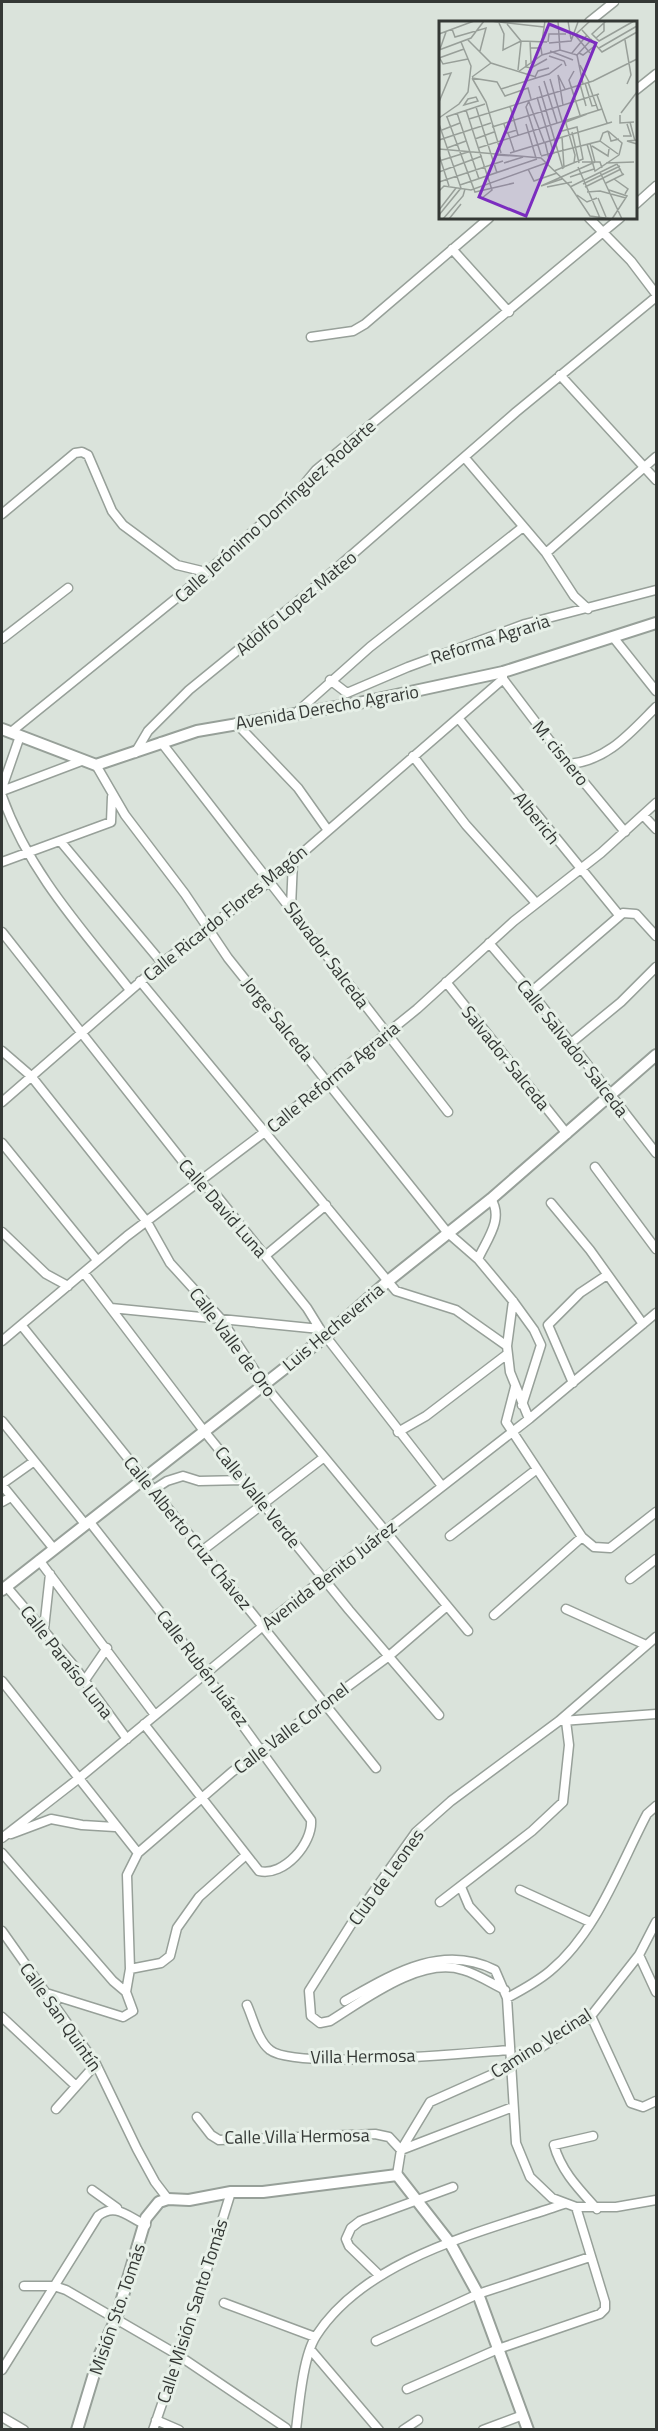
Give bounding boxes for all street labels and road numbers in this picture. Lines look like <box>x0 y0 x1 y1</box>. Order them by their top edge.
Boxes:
street label: Calle Jerónimo Domínguez Rodarte <box>168 413 382 609</box>
street label: Adolfo Lopez Mateo <box>230 544 362 662</box>
street label: Reforma Agraria <box>427 607 553 671</box>
street label: Avenida Derecho Agrario <box>233 678 421 736</box>
street label: M. cisnero <box>526 714 596 792</box>
street label: Alberich <box>507 786 567 850</box>
street label: Calle Ricardo Flores Magón <box>137 838 313 988</box>
street label: Slavador Salceda <box>278 896 376 1014</box>
street label: Jorge Salceda <box>236 971 320 1067</box>
street label: Calle Salvador Salceda <box>511 973 635 1123</box>
street label: Salvador Salceda <box>455 1000 557 1116</box>
street label: Calle Reforma Agraria <box>261 1015 405 1139</box>
street label: Calle David Luna <box>172 1153 274 1263</box>
street label: Luis Hecheverria <box>276 1276 390 1378</box>
street label: Calle Valle de Oro <box>183 1282 283 1402</box>
street label: Calle Valle Verde <box>208 1440 308 1554</box>
street label: Calle Alberto Cruz Chávez <box>117 1450 259 1616</box>
street label: Avenida Benito Juárez <box>256 1514 402 1636</box>
street label: Calle Paraíso Luna <box>14 1599 120 1725</box>
street label: Calle Rubén Juárez <box>150 1604 256 1732</box>
street label: Calle Valle Coronel <box>228 1676 354 1780</box>
street label: Club de Leones <box>342 1823 430 1931</box>
street label: Calle San Quintín <box>13 1957 109 2077</box>
street label: Camino Vecinal <box>485 2001 597 2085</box>
street label: Villa Hermosa <box>310 2042 416 2070</box>
street label: Calle Villa Hermosa <box>224 2121 370 2151</box>
street label: Calle Misión Santo Tomás <box>149 2215 235 2407</box>
street label: Misión Sto. Tomás <box>82 2240 152 2378</box>

